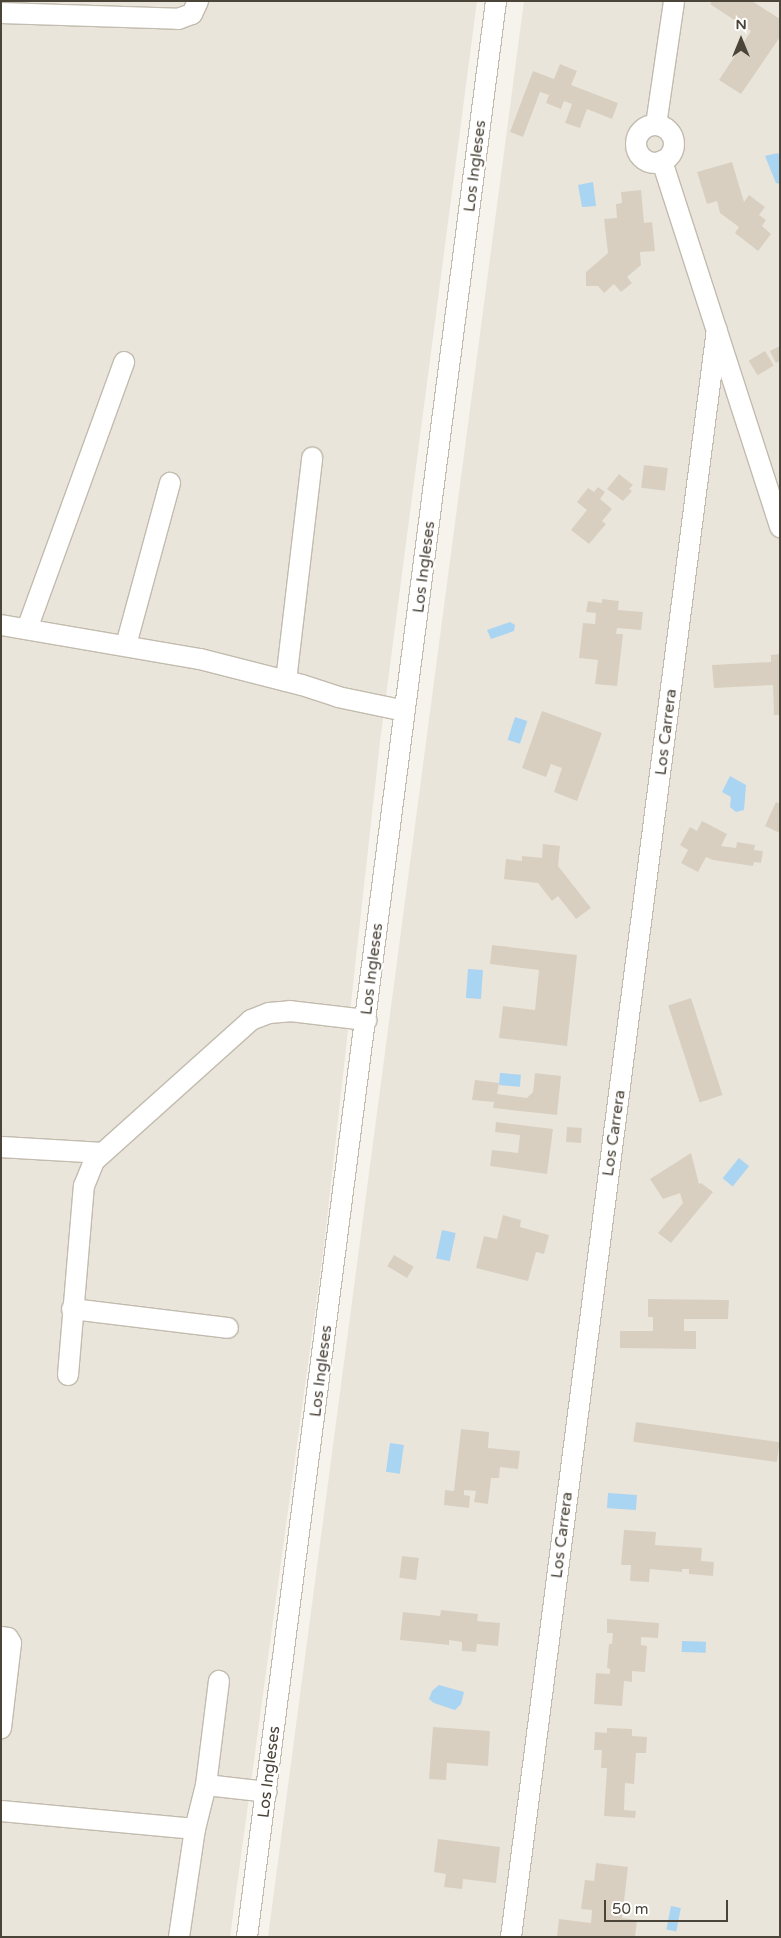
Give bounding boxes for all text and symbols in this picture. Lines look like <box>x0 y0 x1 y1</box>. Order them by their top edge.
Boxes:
north arrow <box>716 15 766 65</box>
text: N <box>735 16 747 33</box>
street label: Los Ingleses <box>460 119 490 213</box>
street label: Los Ingleses <box>409 520 439 614</box>
street label: Los Carrera <box>651 688 681 776</box>
street label: Los Ingleses <box>357 922 387 1016</box>
street label: Los Carrera <box>598 1089 630 1177</box>
street label: Los Ingleses <box>306 1324 336 1418</box>
street label: Los Carrera <box>547 1491 577 1579</box>
street label: Los Ingleses <box>254 1725 284 1819</box>
scale bar <box>606 1890 730 1922</box>
text: 50 m <box>612 1900 649 1918</box>

